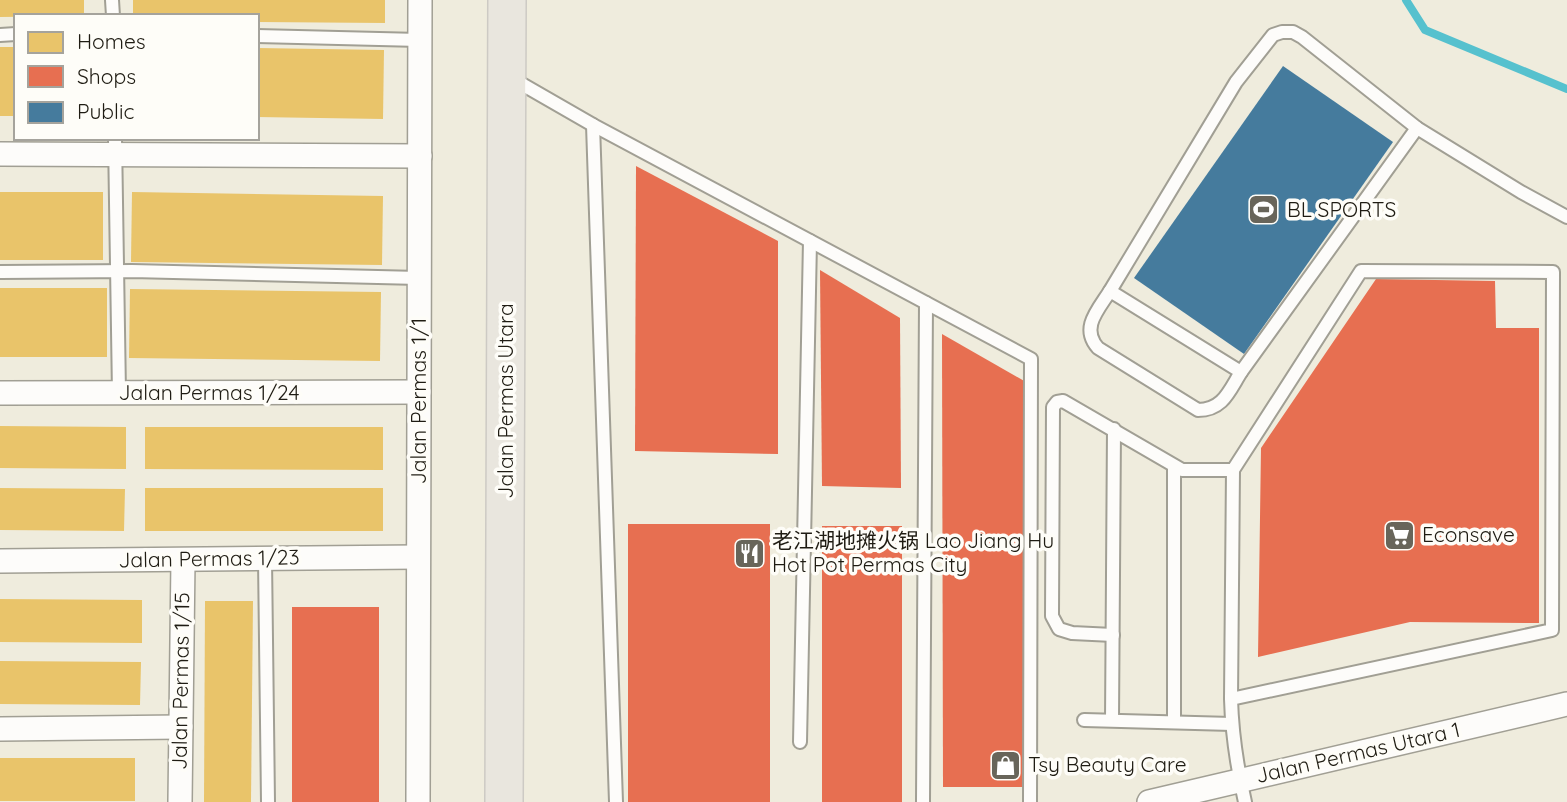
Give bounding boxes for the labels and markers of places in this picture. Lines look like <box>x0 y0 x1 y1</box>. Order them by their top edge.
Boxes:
sports icon: BL SPORTS <box>1247 193 1281 227</box>
place label: BL SPORTS <box>1287 196 1396 222</box>
supermarket icon: Econsave <box>1382 518 1416 552</box>
place label: Econsave <box>1422 521 1515 547</box>
place label: 老江湖地摊火锅 Lao Jiang Hu Hot Pot Permas City <box>772 527 1054 577</box>
restaurant icon: 老江湖地摊火锅 Lao Jiang Hu Hot Pot Permas City <box>732 536 766 570</box>
shop icon: Tsy Beauty Care <box>988 748 1022 782</box>
place label: Tsy Beauty Care <box>1028 751 1187 777</box>

